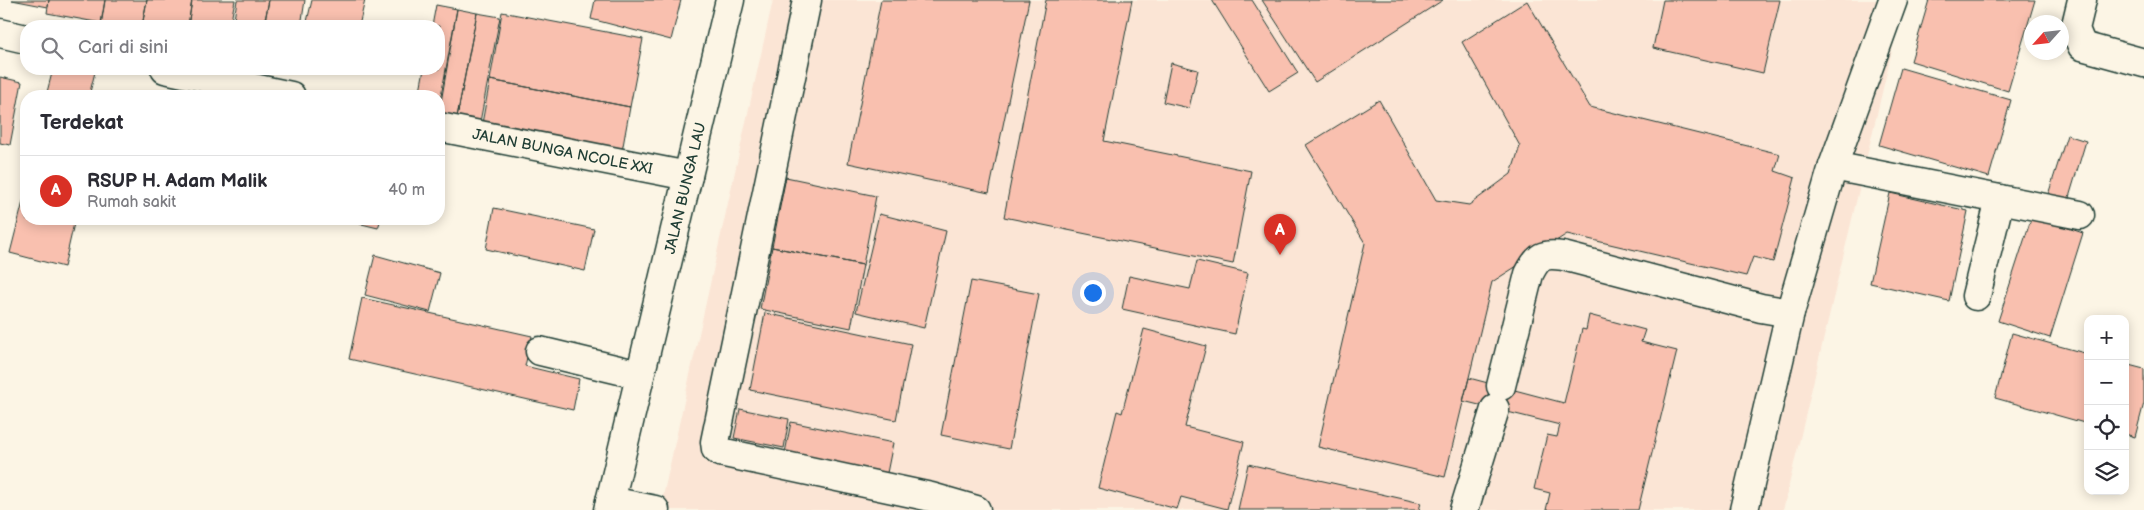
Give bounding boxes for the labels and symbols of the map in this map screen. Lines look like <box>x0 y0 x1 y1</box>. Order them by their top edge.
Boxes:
north arrow <box>2024 15 2069 60</box>
street label: JALAN BUNGA LAU <box>660 120 710 256</box>
street label: JALAN BUNGA NCOLE XXI <box>471 124 655 178</box>
pin: A <box>1264 214 1296 255</box>
your location <box>1080 280 1106 306</box>

